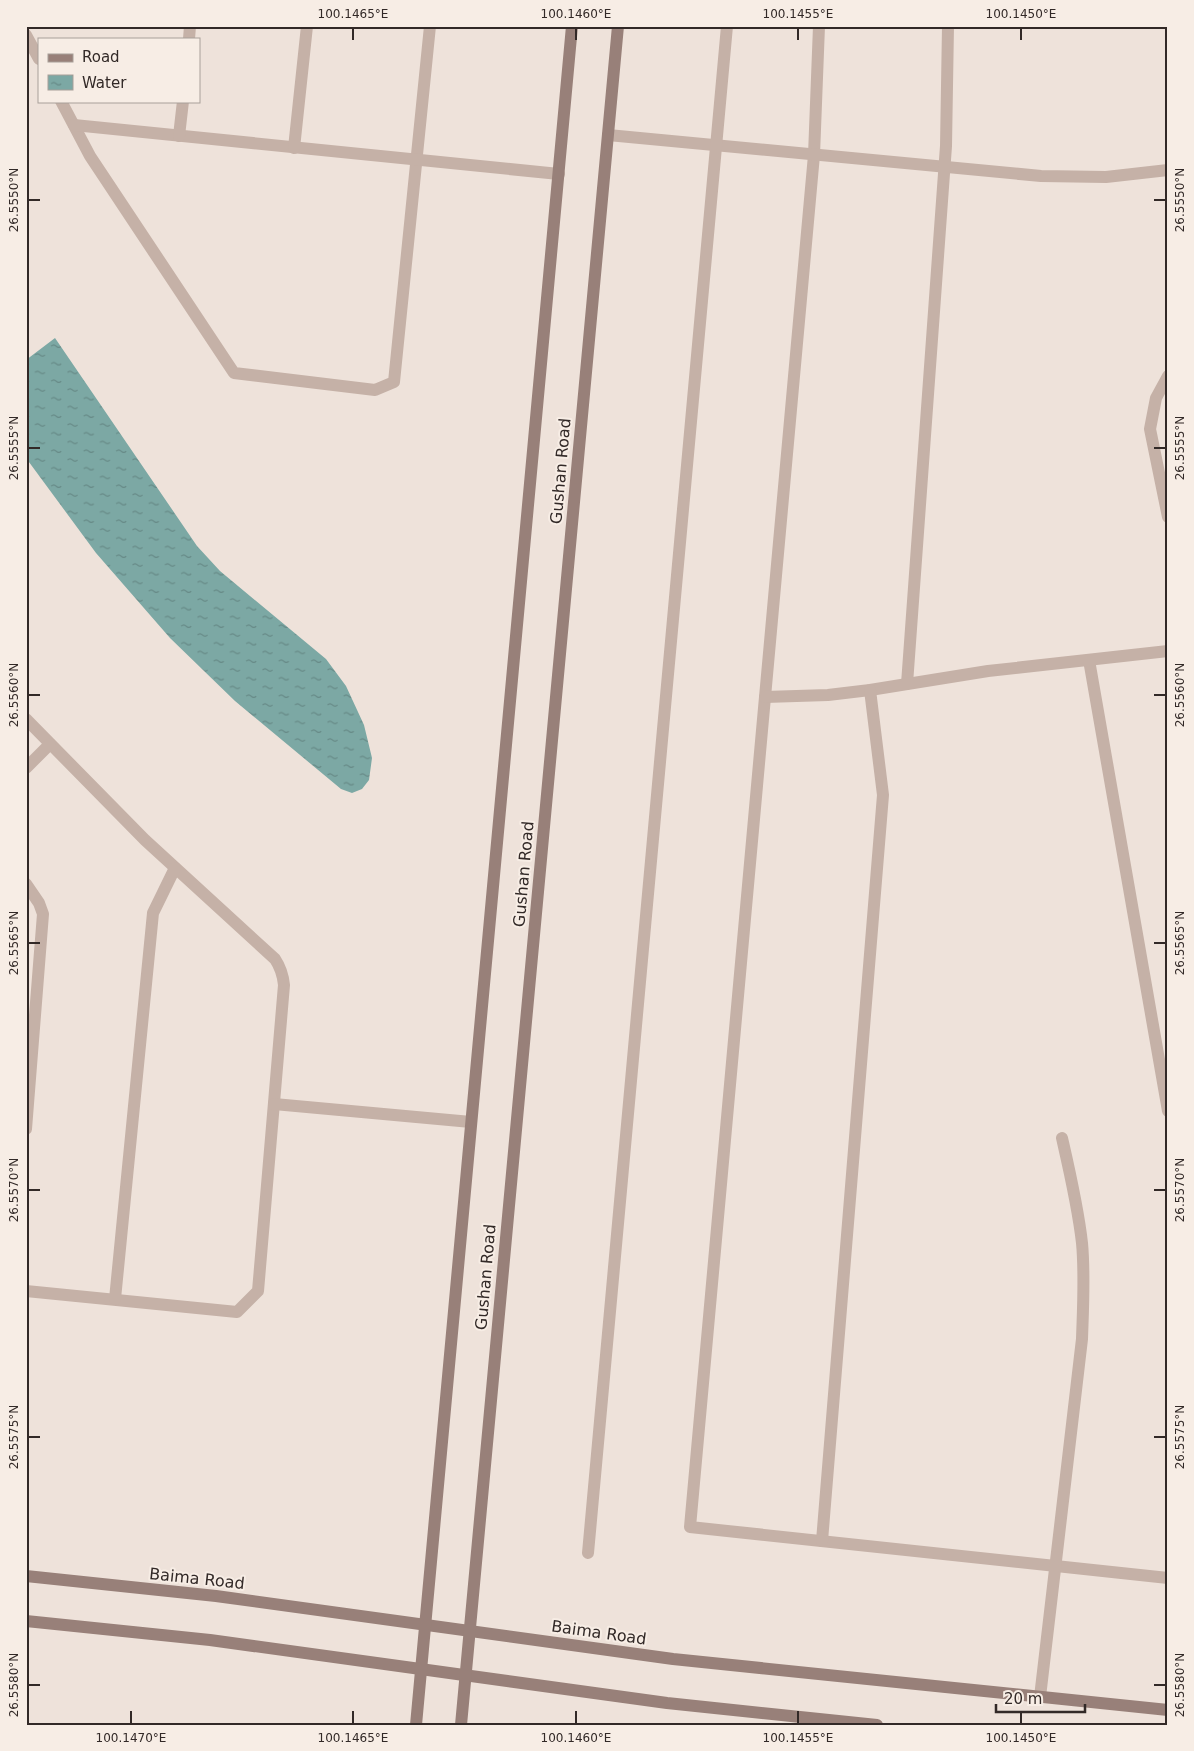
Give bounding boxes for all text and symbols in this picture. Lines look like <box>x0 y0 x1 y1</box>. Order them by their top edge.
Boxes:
text: 100.1465°E <box>318 7 388 21</box>
text: 100.1460°E <box>541 7 611 21</box>
text: 100.1455°E <box>763 7 833 21</box>
text: 100.1450°E <box>986 7 1056 21</box>
legend <box>38 38 200 102</box>
text: Road <box>82 48 120 66</box>
text: Water <box>82 74 127 92</box>
text: 26.5550°N <box>7 168 21 232</box>
text: 26.5550°N <box>1173 168 1187 232</box>
text: 26.5555°N <box>7 416 21 480</box>
text: 26.5555°N <box>1173 416 1187 480</box>
street label: Gushan Road <box>546 417 575 525</box>
text: 26.5560°N <box>7 663 21 727</box>
text: 26.5560°N <box>1173 663 1187 727</box>
street label: Gushan Road <box>509 820 538 928</box>
text: 26.5565°N <box>7 911 21 975</box>
text: 26.5565°N <box>1173 911 1187 975</box>
text: 26.5570°N <box>7 1158 21 1222</box>
text: 26.5570°N <box>1173 1158 1187 1222</box>
street label: Gushan Road <box>471 1223 500 1331</box>
text: 26.5575°N <box>7 1405 21 1469</box>
text: 26.5575°N <box>1173 1405 1187 1469</box>
street label: Baima Road <box>148 1564 246 1593</box>
street label: Baima Road <box>550 1616 648 1649</box>
text: 26.5580°N <box>7 1653 21 1717</box>
text: 26.5580°N <box>1173 1653 1187 1717</box>
scale bar <box>996 1681 1085 1713</box>
text: 20 m <box>1004 1690 1042 1708</box>
text: 100.1470°E <box>96 1731 166 1745</box>
text: 100.1465°E <box>318 1731 388 1745</box>
text: 100.1460°E <box>541 1731 611 1745</box>
text: 100.1455°E <box>763 1731 833 1745</box>
text: 100.1450°E <box>986 1731 1056 1745</box>

